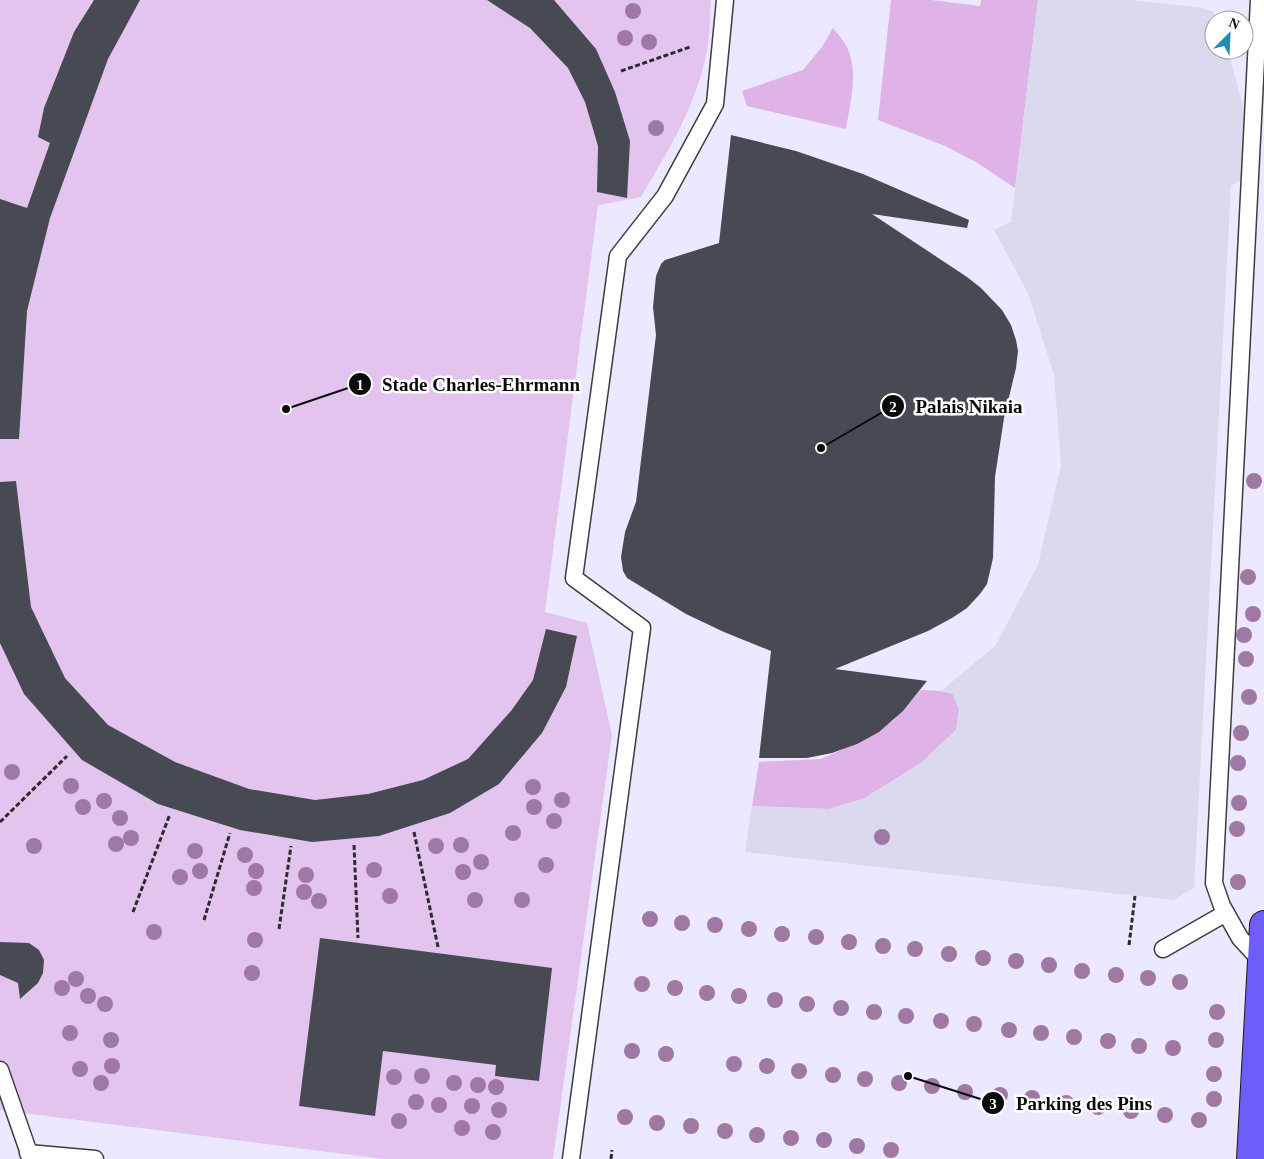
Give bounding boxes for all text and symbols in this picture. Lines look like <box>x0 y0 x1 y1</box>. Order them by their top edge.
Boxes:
north arrow <box>1204 10 1254 60</box>
text: N <box>1226 15 1242 32</box>
callout: Stade Charles-Ehrmann <box>347 367 590 401</box>
text: Stade Charles-Ehrmann <box>382 374 580 395</box>
text: 1 <box>356 377 364 393</box>
callout: Palais Nikaia <box>881 389 1033 423</box>
text: Palais Nikaia <box>915 396 1023 417</box>
text: 2 <box>889 399 897 415</box>
callout: Parking des Pins <box>980 1086 1162 1120</box>
text: Parking des Pins <box>1016 1093 1152 1114</box>
text: 3 <box>989 1096 997 1112</box>

